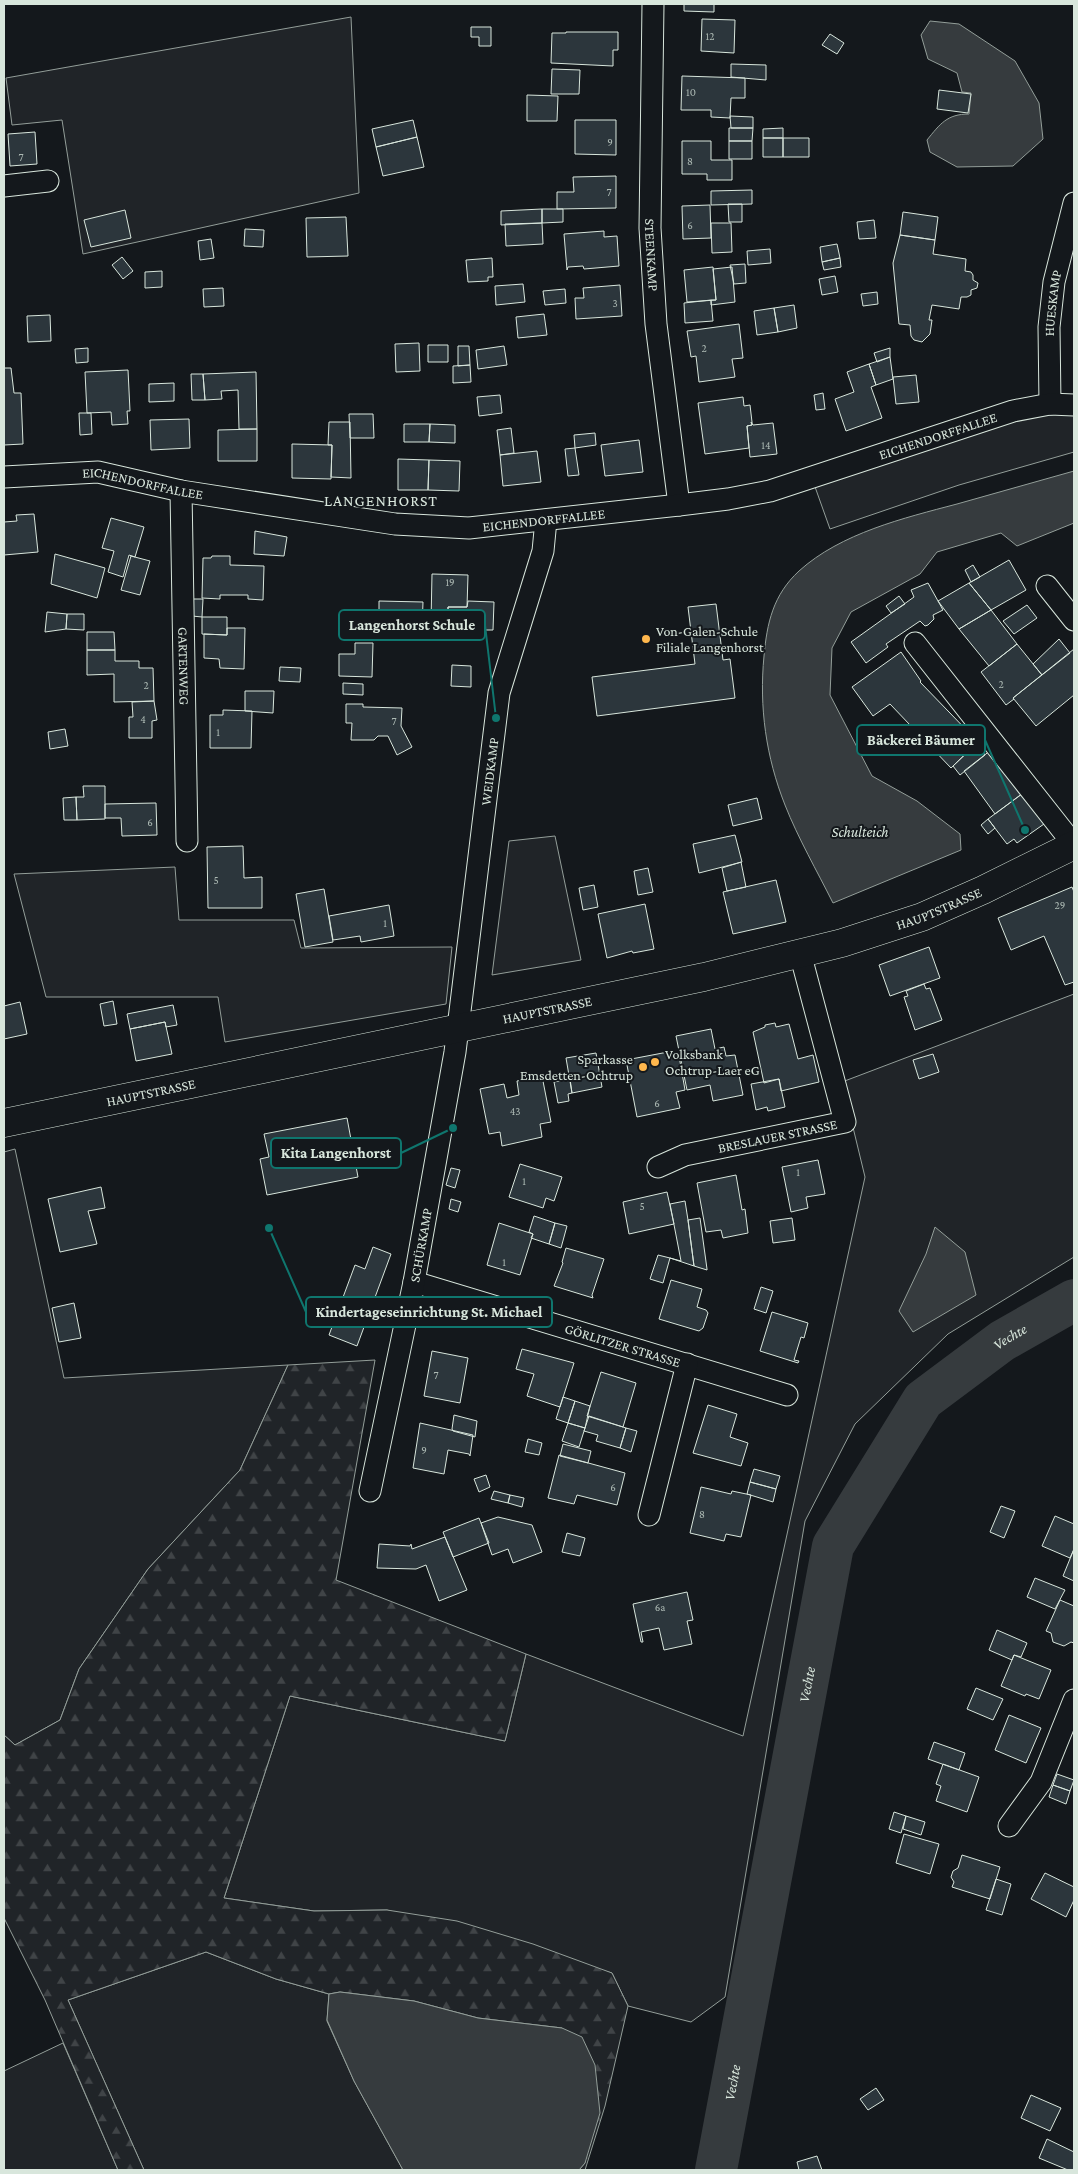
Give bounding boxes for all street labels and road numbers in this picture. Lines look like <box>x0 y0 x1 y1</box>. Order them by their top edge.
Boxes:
street label: STEENKAMP <box>642 218 662 292</box>
street label: HUESKAMP <box>1041 268 1065 337</box>
street label: EICHENDORFFALLEE <box>877 409 999 463</box>
street label: EICHENDORFFALLEE <box>82 463 205 502</box>
street label: EICHENDORFFALLEE <box>481 505 606 534</box>
street label: GARTENWEG <box>175 627 193 705</box>
street label: WEIDKAMP <box>477 736 502 806</box>
street label: HAUPTSTRASSE <box>894 884 984 933</box>
street label: HAUPTSTRASSE <box>501 992 594 1027</box>
street label: HAUPTSTRASSE <box>105 1075 197 1109</box>
street label: BRESLAUER STRASSE <box>716 1116 839 1156</box>
street label: SCHÜRKAMP <box>406 1207 435 1284</box>
street label: GÖRLITZER STRASSE <box>563 1320 683 1370</box>

